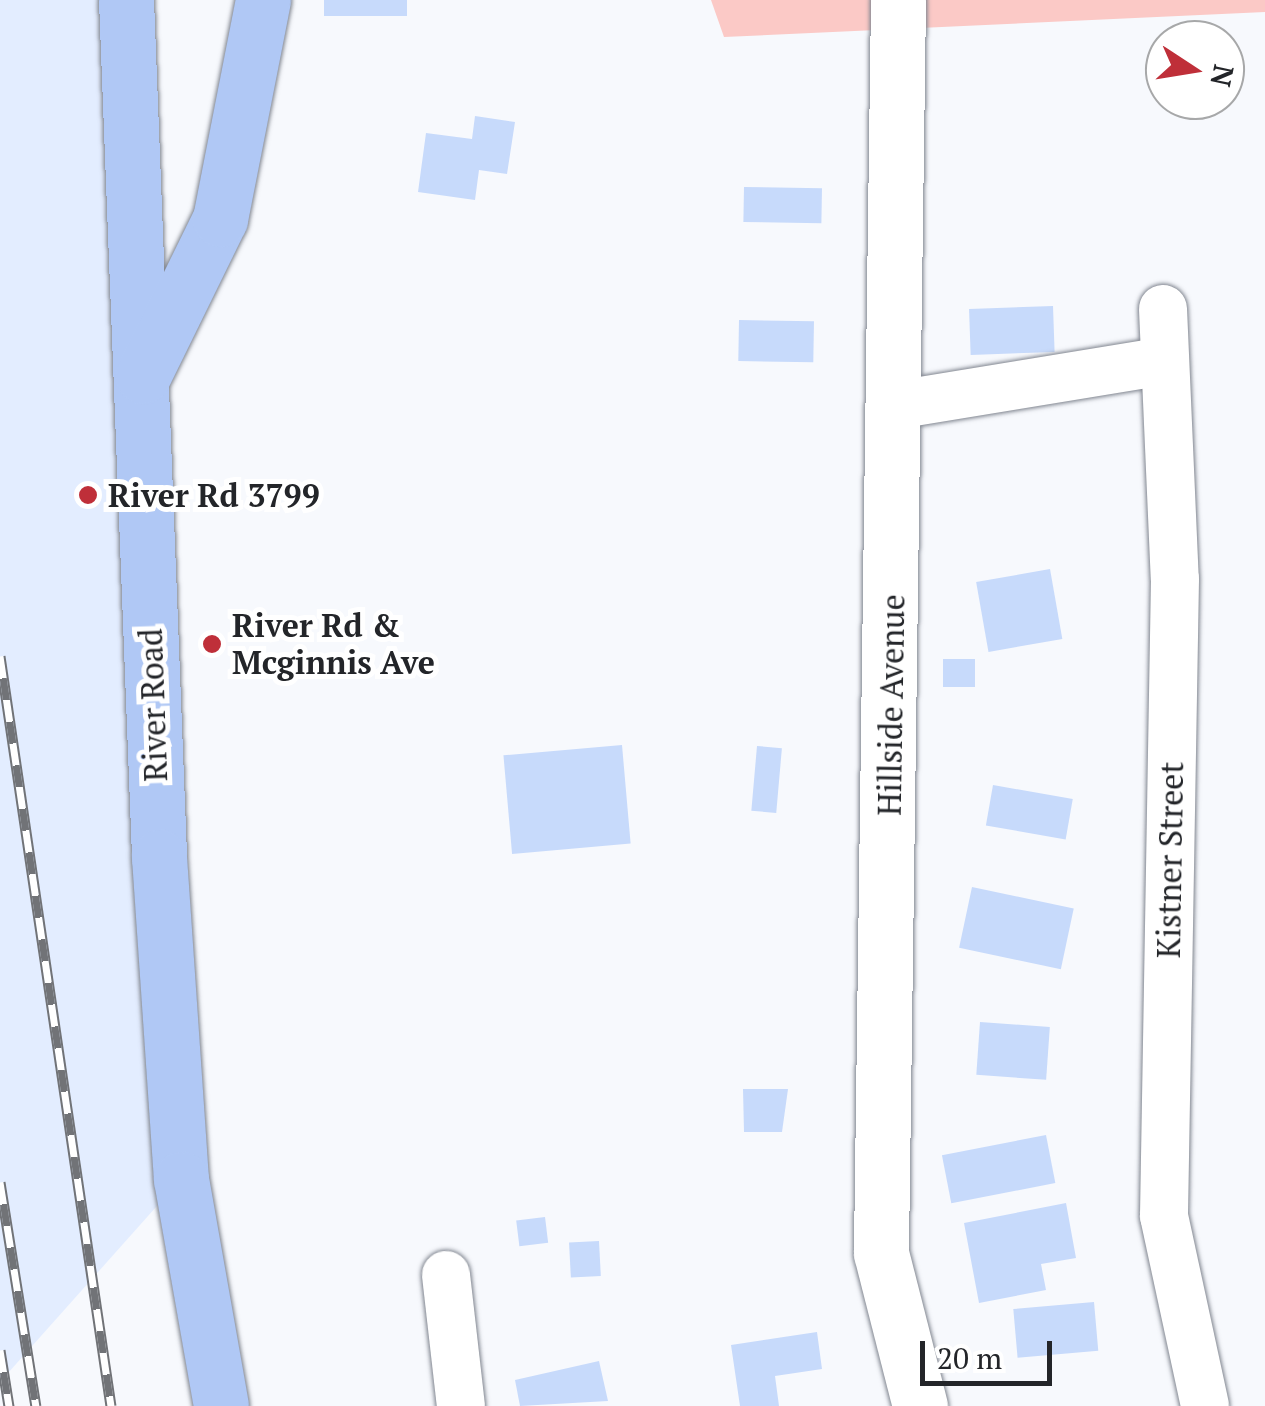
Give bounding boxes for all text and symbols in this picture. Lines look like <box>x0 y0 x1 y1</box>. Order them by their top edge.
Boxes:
north arrow <box>1145 20 1245 120</box>
text: N <box>1203 62 1243 90</box>
place label: River Rd 3799 <box>108 476 320 514</box>
marker: River Rd 3799 <box>77 484 99 506</box>
street label: Hillside Avenue <box>870 594 912 816</box>
place label: River Rd & Mcginnis Ave <box>232 607 435 682</box>
street label: River Road <box>131 628 175 782</box>
marker: River Rd & Mcginnis Ave <box>201 633 223 655</box>
street label: Kistner Street <box>1149 761 1191 959</box>
scale bar <box>925 1321 1058 1383</box>
text: 20 m <box>937 1338 1002 1378</box>

